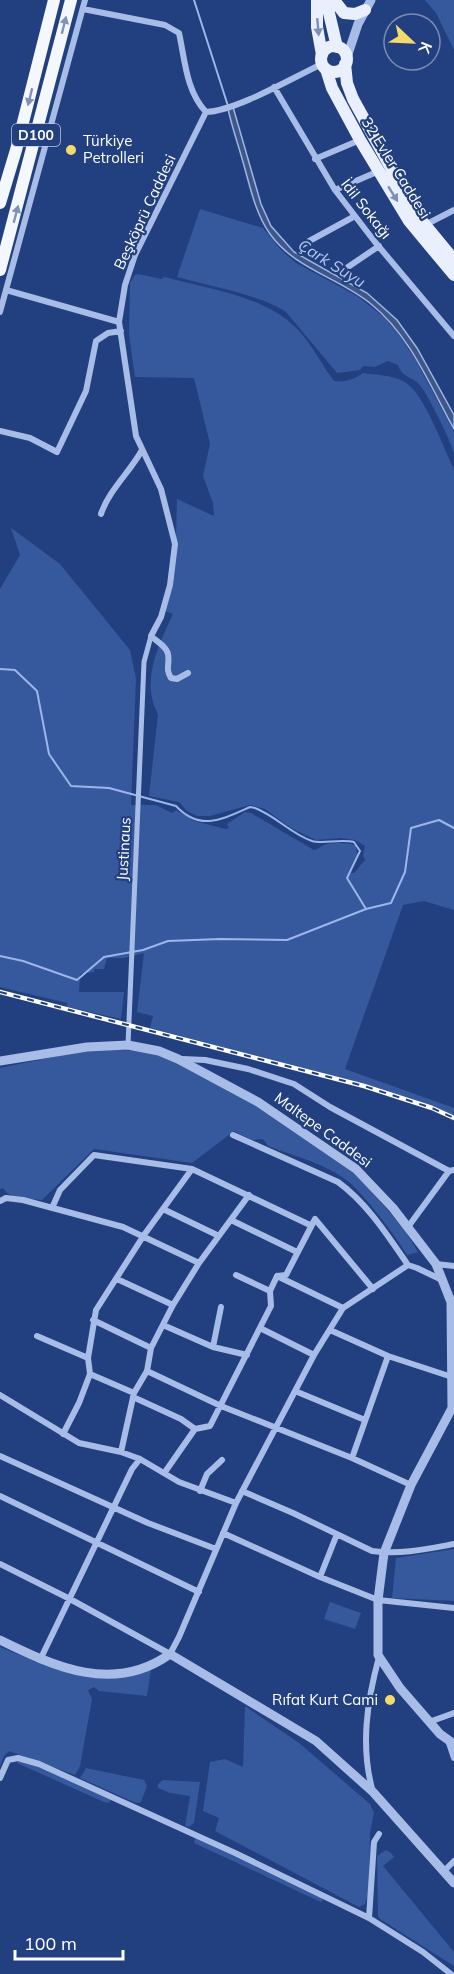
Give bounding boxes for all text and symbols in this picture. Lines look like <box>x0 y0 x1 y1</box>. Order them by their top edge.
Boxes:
north arrow <box>382 12 442 72</box>
one-way arrow <box>60 16 70 34</box>
one-way arrow <box>313 18 323 37</box>
text: K <box>414 39 437 58</box>
one-way arrow <box>24 88 34 107</box>
street label: 32 Evler Caddesi <box>358 114 435 222</box>
road number: D100 <box>12 124 60 146</box>
place label: Türkiye Petrolleri <box>83 131 144 167</box>
marker: Türkiye Petrolleri <box>64 143 78 157</box>
street label: Beşköprü Caddesi <box>110 151 180 272</box>
street label: İdil Sokağı <box>337 175 396 243</box>
one-way arrow <box>387 186 398 202</box>
one-way arrow <box>11 205 21 223</box>
water label: Çark Suyu <box>295 235 369 291</box>
street label: Justinaus <box>112 817 135 881</box>
street label: Maltepe Caddesi <box>271 1088 376 1171</box>
place label: Rıfat Kurt Cami <box>272 1690 378 1709</box>
marker: Rıfat Kurt Cami <box>383 1693 397 1707</box>
scale bar <box>15 1923 123 1961</box>
text: 100 m <box>24 1932 77 1955</box>

